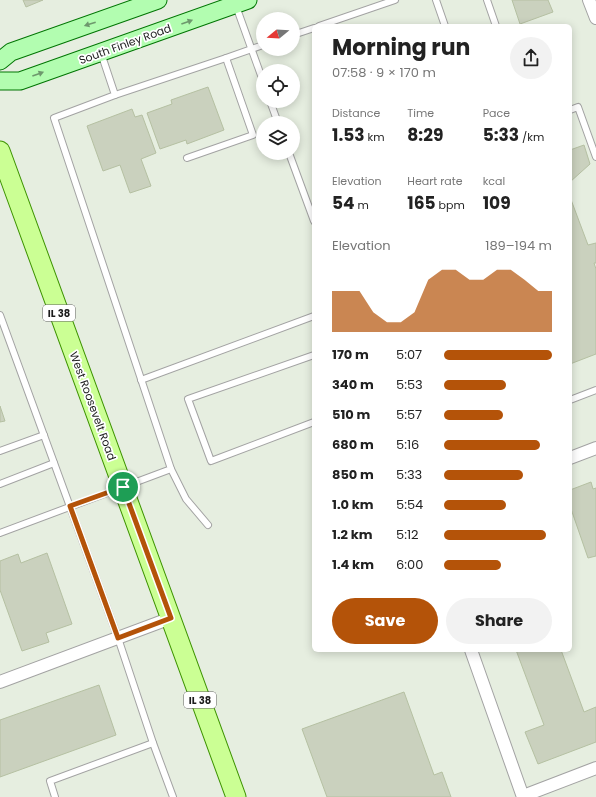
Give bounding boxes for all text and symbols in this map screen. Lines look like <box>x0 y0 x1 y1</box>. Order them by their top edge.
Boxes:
north arrow <box>256 12 300 56</box>
map controls <box>256 12 300 160</box>
one-way arrow <box>181 18 193 24</box>
street label: South Finley Road <box>77 20 173 68</box>
one-way arrow <box>84 21 96 27</box>
text: Morning run <box>332 32 470 63</box>
button: share <box>510 37 552 79</box>
text: 07:58 · 9 × 170 m <box>332 63 436 82</box>
button: locate <box>256 64 300 108</box>
one-way arrow <box>32 71 44 77</box>
text: Distance <box>332 105 380 121</box>
text: Time <box>407 105 434 121</box>
text: Pace <box>483 105 510 121</box>
button: layers <box>256 116 300 160</box>
text: 1.53 <box>332 123 365 147</box>
text: 8:29 <box>407 123 443 147</box>
text: 5:33 <box>483 123 519 147</box>
text: km <box>365 129 384 145</box>
text: /km <box>519 129 544 145</box>
text: Elevation <box>332 173 382 189</box>
text: Heart rate <box>407 173 463 189</box>
text: kcal <box>483 173 505 189</box>
text: 54 <box>332 191 355 215</box>
text: 165 <box>407 191 436 215</box>
text: 109 <box>483 191 511 215</box>
text: m <box>355 197 369 213</box>
text: bpm <box>436 197 465 213</box>
text: Elevation <box>332 236 391 255</box>
text: 189–194 m <box>485 236 552 255</box>
road number: IL 38 <box>43 305 75 321</box>
text: 170 m <box>332 345 369 364</box>
text: 5:07 <box>396 345 422 364</box>
street label: West Roosevelt Road <box>66 349 120 463</box>
text: 340 m <box>332 375 374 394</box>
text: 5:53 <box>396 375 423 394</box>
text: 510 m <box>332 405 370 424</box>
text: 5:57 <box>396 405 422 424</box>
text: 680 m <box>332 435 374 454</box>
text: 5:16 <box>396 435 419 454</box>
text: 850 m <box>332 465 374 484</box>
text: 5:33 <box>396 465 422 484</box>
pin <box>106 470 140 504</box>
icon: arrive <box>112 476 134 498</box>
text: 1.0 km <box>332 495 374 514</box>
text: 5:54 <box>396 495 423 514</box>
text: 1.2 km <box>332 525 373 544</box>
text: 5:12 <box>396 525 419 544</box>
text: 1.4 km <box>332 555 374 574</box>
text: 6:00 <box>396 555 423 574</box>
button: Save <box>332 598 438 644</box>
button: Share <box>446 598 552 644</box>
road number: IL 38 <box>184 692 216 708</box>

